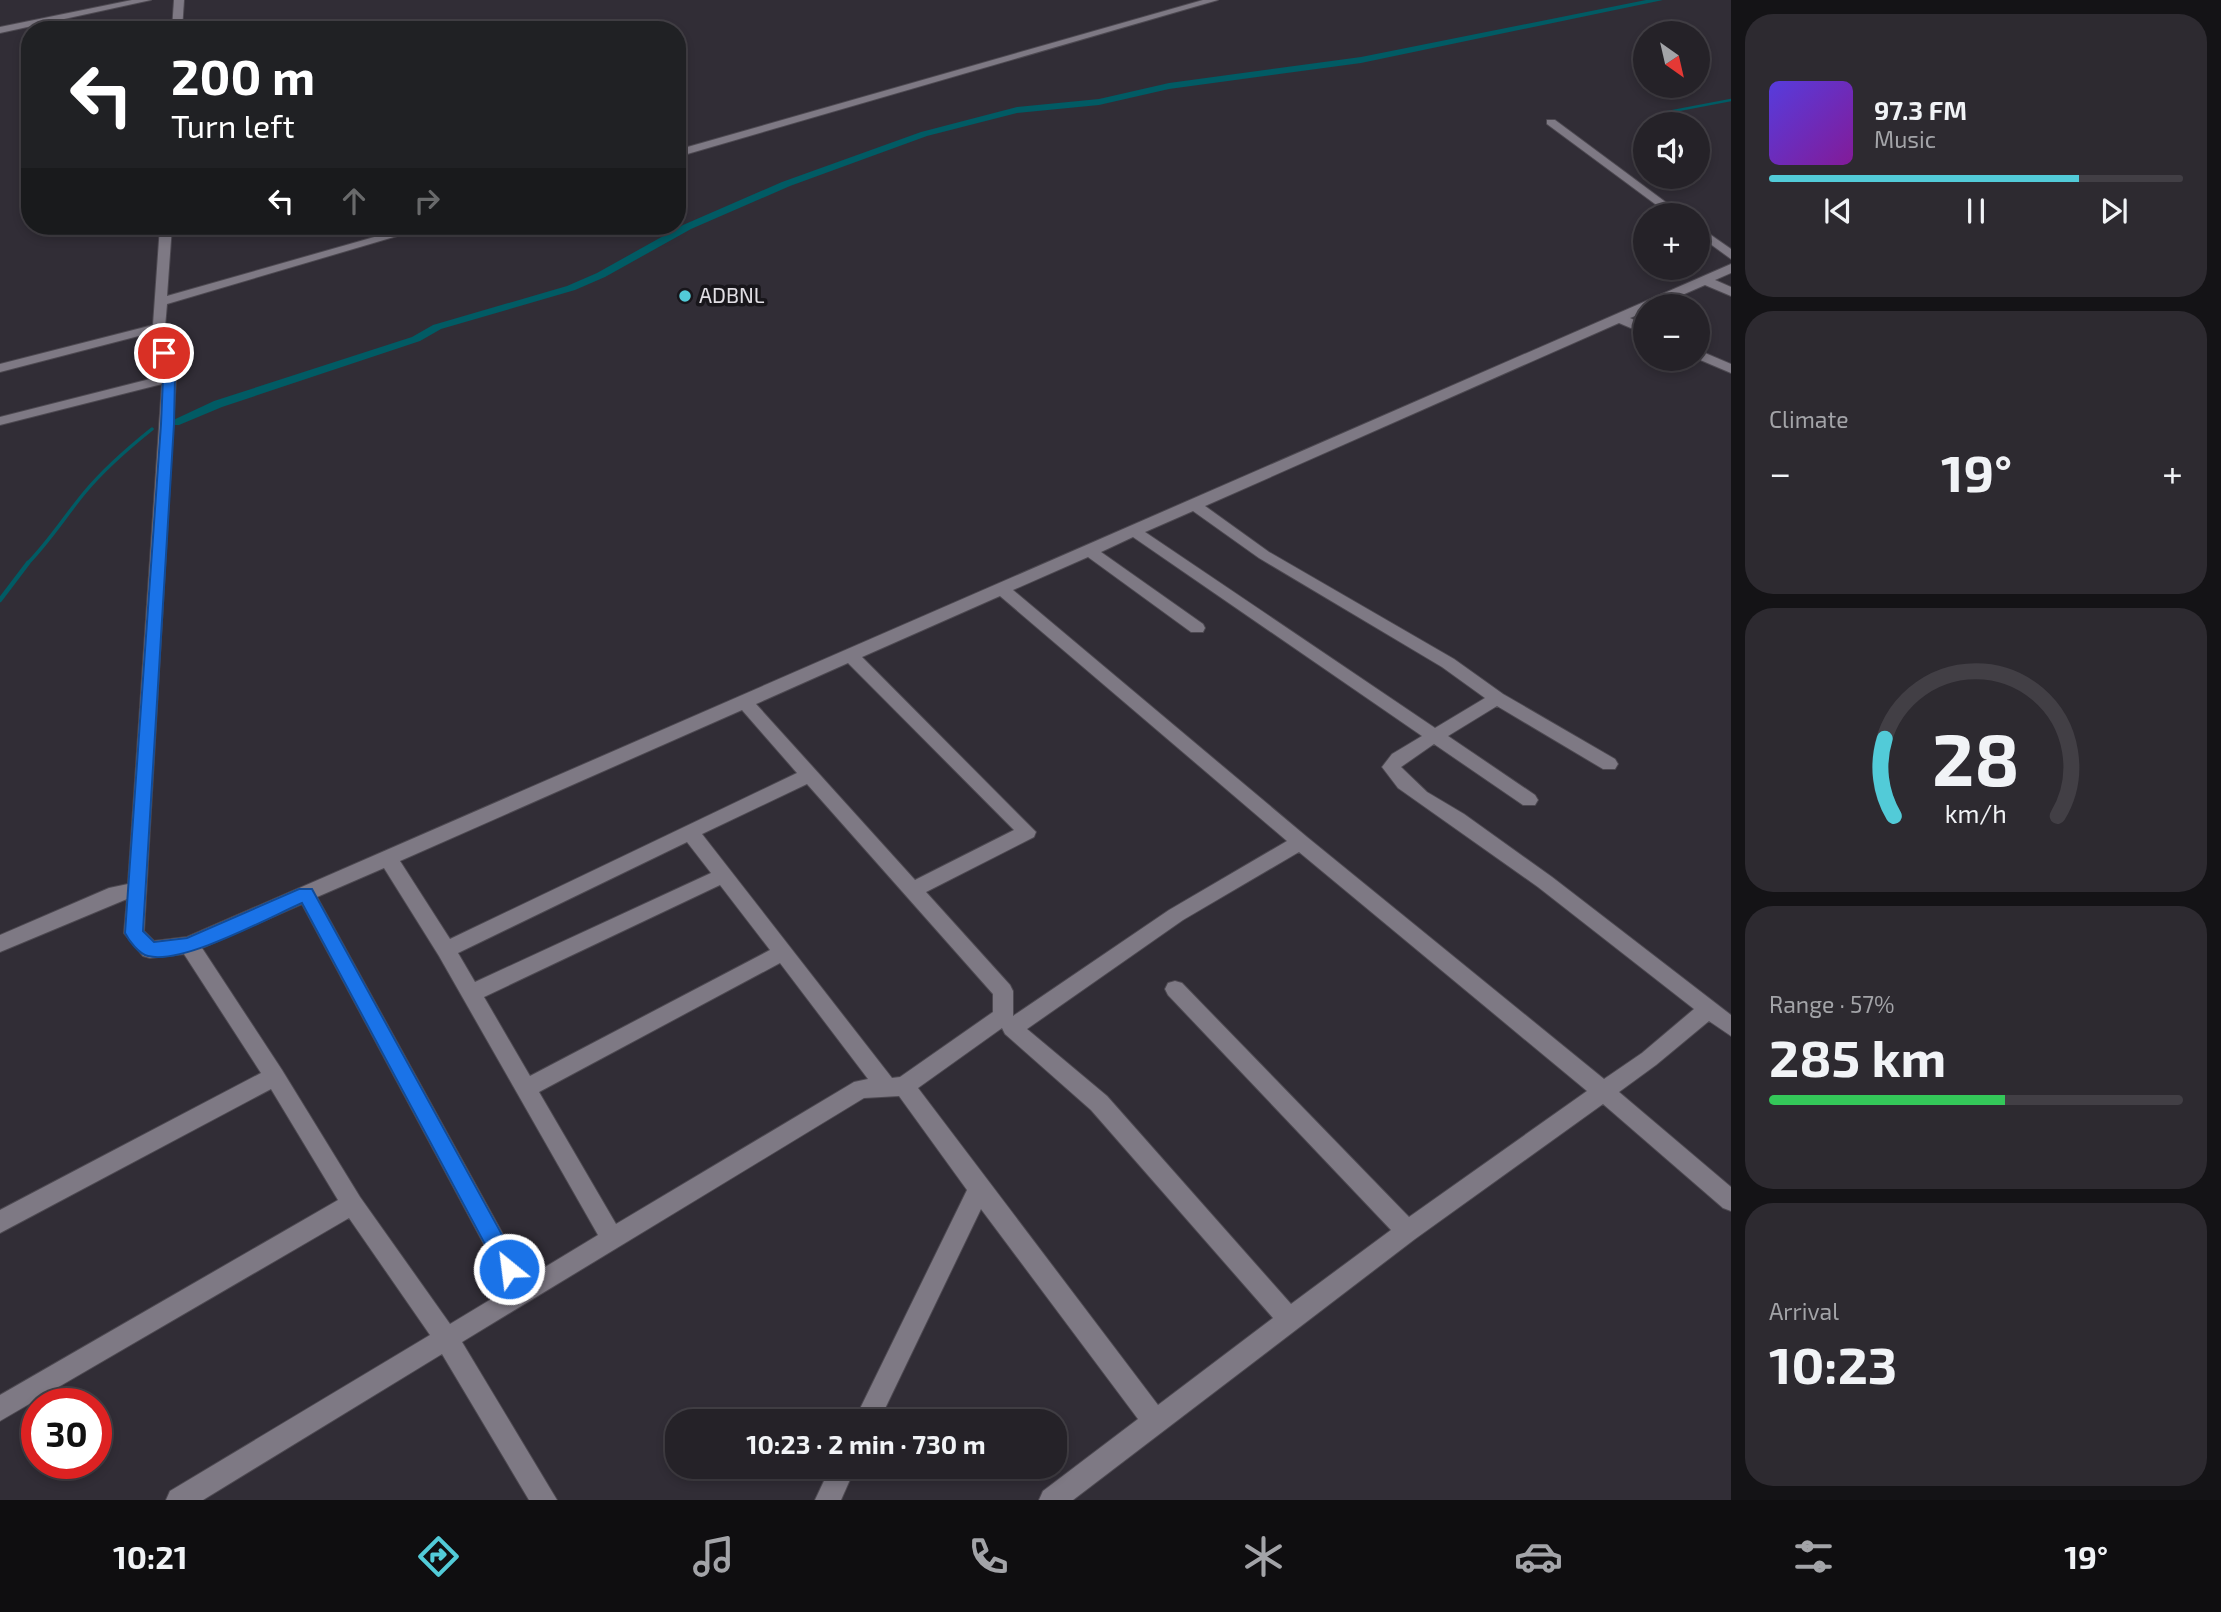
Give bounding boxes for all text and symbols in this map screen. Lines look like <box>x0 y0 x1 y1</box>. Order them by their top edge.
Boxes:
north arrow <box>1633 21 1710 98</box>
map controls <box>1633 21 1710 371</box>
text: 200 m <box>171 46 315 105</box>
icon: left <box>56 49 147 140</box>
text: 97.3 FM <box>1874 94 1967 125</box>
text: Turn left <box>171 106 295 144</box>
button: sound <box>1633 112 1710 189</box>
text: Music <box>1874 125 1936 153</box>
icon: left <box>262 182 300 220</box>
icon: ahead <box>335 182 373 220</box>
icon: right <box>408 182 446 220</box>
icon: previous <box>1819 192 1857 230</box>
icon: pause <box>1957 192 1995 230</box>
icon: next <box>2095 192 2133 230</box>
button: + <box>1633 203 1710 280</box>
place label: ADBNL <box>699 282 765 307</box>
marker: ADBNL <box>677 288 693 304</box>
button: − <box>1633 294 1710 371</box>
pin <box>134 323 194 383</box>
icon: arrive <box>145 334 183 372</box>
text: Climate <box>1769 405 1849 433</box>
text: 19° <box>1941 440 2012 502</box>
text: − <box>1769 449 1791 495</box>
text: + <box>2162 449 2183 495</box>
text: 28 <box>1932 713 2020 801</box>
text: km/h <box>1945 798 2007 828</box>
text: Range · 57% <box>1769 990 1895 1018</box>
text: 285 km <box>1769 1025 1946 1087</box>
position arrow <box>472 1232 546 1306</box>
text: Arrival <box>1769 1297 1839 1325</box>
text: 10:23 <box>1769 1332 1897 1394</box>
speed limit sign: 30 <box>21 1388 112 1479</box>
text: 10:23 · 2 min · 730 m <box>746 1428 986 1459</box>
icon: directions <box>414 1532 463 1581</box>
icon: music <box>689 1532 738 1581</box>
icon: phone <box>964 1532 1013 1581</box>
icon: climate <box>1239 1532 1288 1581</box>
icon: car <box>1514 1532 1563 1581</box>
icon: filters <box>1789 1532 1838 1581</box>
text: 10:21 <box>113 1537 188 1575</box>
text: 19° <box>2064 1537 2108 1575</box>

